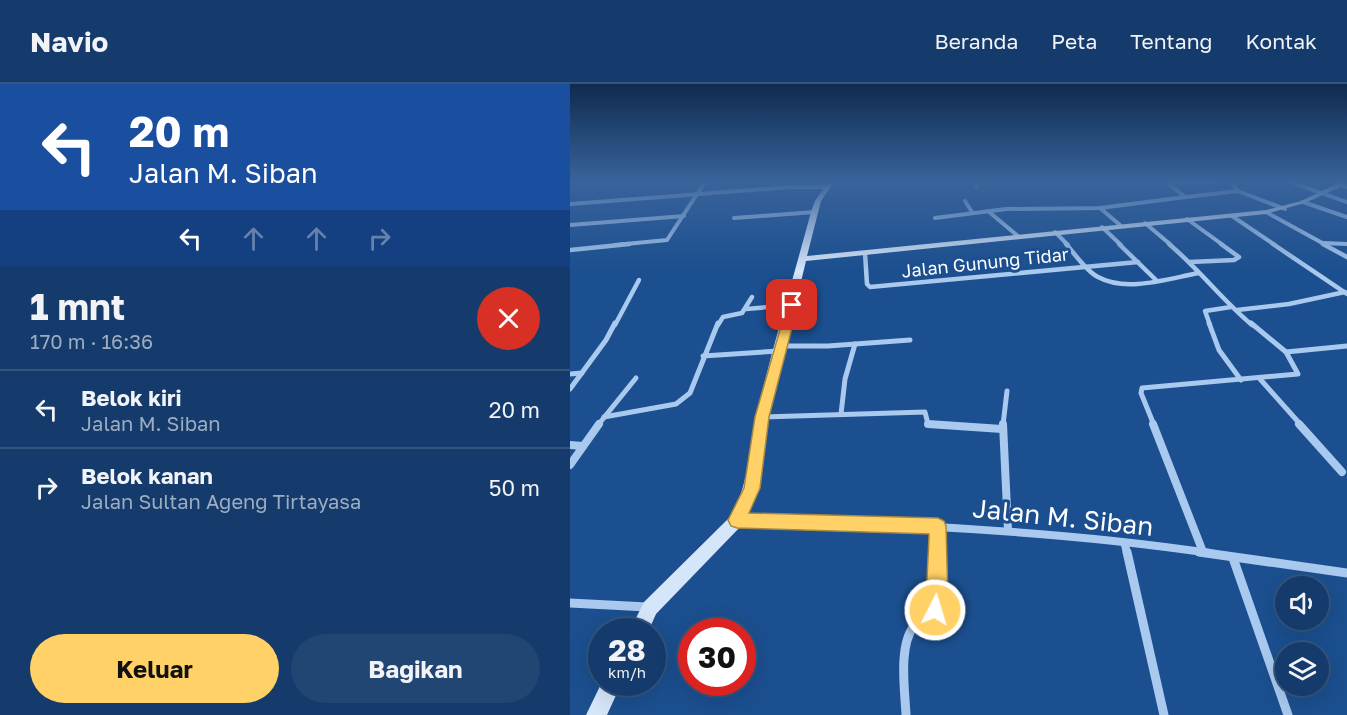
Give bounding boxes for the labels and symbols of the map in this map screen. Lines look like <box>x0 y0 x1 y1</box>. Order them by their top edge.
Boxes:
street label: Jalan Gunung Tidar <box>900 242 1070 282</box>
pin <box>766 279 817 330</box>
street label: Jalan M. Siban <box>971 492 1155 542</box>
position arrow <box>903 578 967 642</box>
speed limit sign: 30 <box>678 618 756 696</box>

